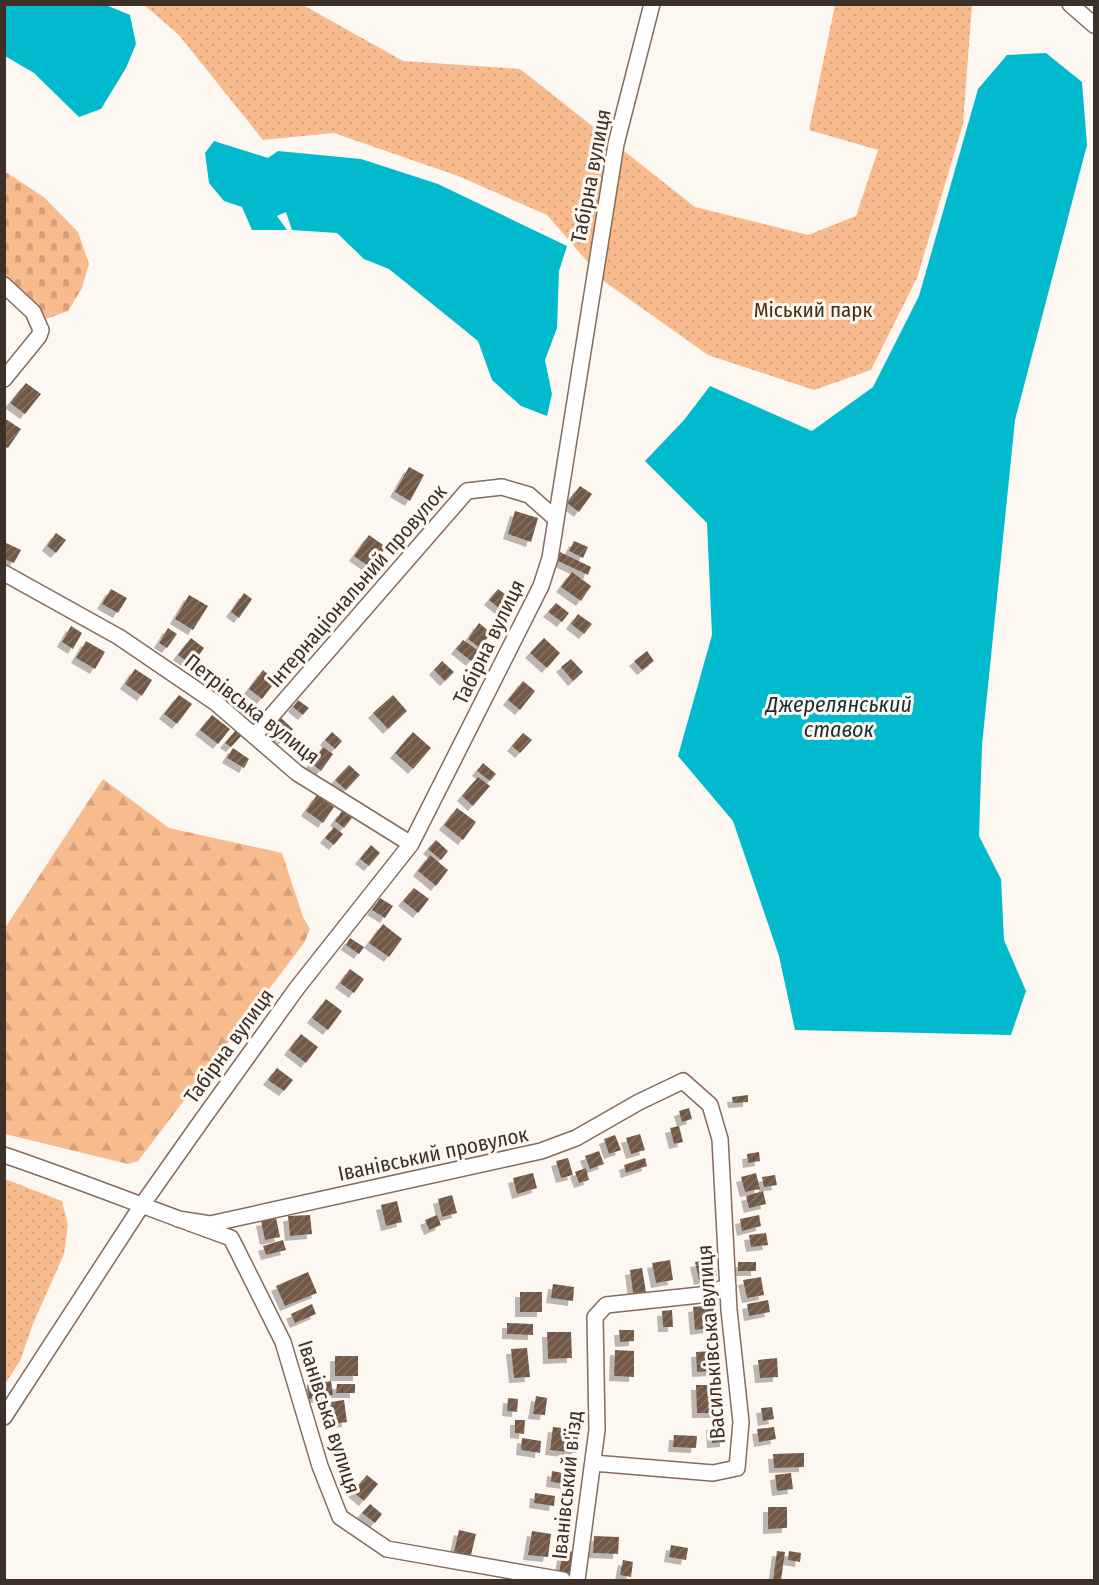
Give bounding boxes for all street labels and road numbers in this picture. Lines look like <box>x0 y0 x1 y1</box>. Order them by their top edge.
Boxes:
street label: Табірна вулиця <box>565 107 617 245</box>
street label: Інтернаціональний провулок <box>262 479 452 693</box>
street label: Табірна вулиця <box>448 575 530 709</box>
street label: Петрівська вулиця <box>179 648 325 770</box>
street label: Табірна вулиця <box>179 983 279 1109</box>
street label: Іванівський провулок <box>336 1121 531 1187</box>
street label: Васильківська вулиця <box>691 1244 731 1440</box>
street label: Іванівська вулиця <box>292 1337 366 1497</box>
street label: Іванівський в'їзд <box>546 1409 588 1561</box>

